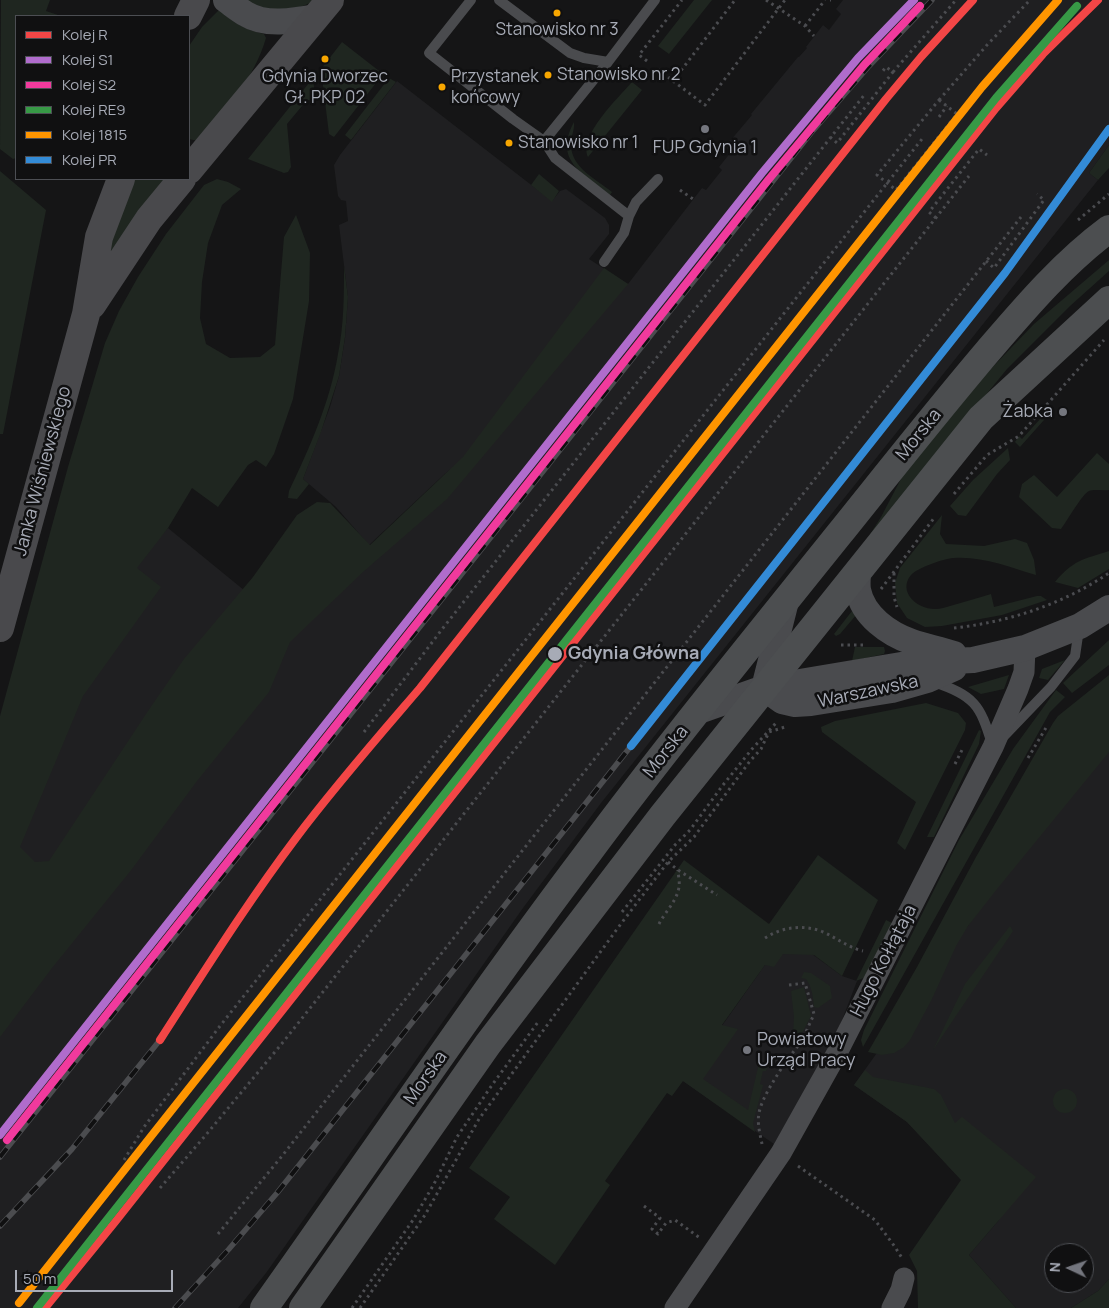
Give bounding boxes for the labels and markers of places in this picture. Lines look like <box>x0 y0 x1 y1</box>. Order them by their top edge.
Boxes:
marker: Stanowisko nr 3 <box>552 8 562 18</box>
place label: Stanowisko nr 3 <box>495 20 619 40</box>
marker: Gdynia Dworzec Gł. PKP 02 <box>320 54 330 64</box>
place label: Stanowisko nr 2 <box>557 65 680 85</box>
place label: Gdynia Dworzec Gł. PKP 02 <box>262 67 388 107</box>
place label: Przystanek końcowy <box>451 67 539 107</box>
marker: Stanowisko nr 2 <box>543 70 553 80</box>
marker: Przystanek końcowy <box>437 82 447 92</box>
marker: FUP Gdynia 1 <box>699 123 711 135</box>
place label: Stanowisko nr 1 <box>518 133 638 153</box>
place label: FUP Gdynia 1 <box>653 137 757 159</box>
marker: Stanowisko nr 1 <box>504 138 514 148</box>
place label: Żabka <box>1002 401 1053 423</box>
marker: Żabka <box>1057 406 1069 418</box>
place label: Gdynia Główna <box>568 643 699 665</box>
marker: Gdynia Główna <box>546 645 564 663</box>
place label: Powiatowy Urząd Pracy <box>757 1029 855 1072</box>
marker: Powiatowy Urząd Pracy <box>741 1044 753 1056</box>

